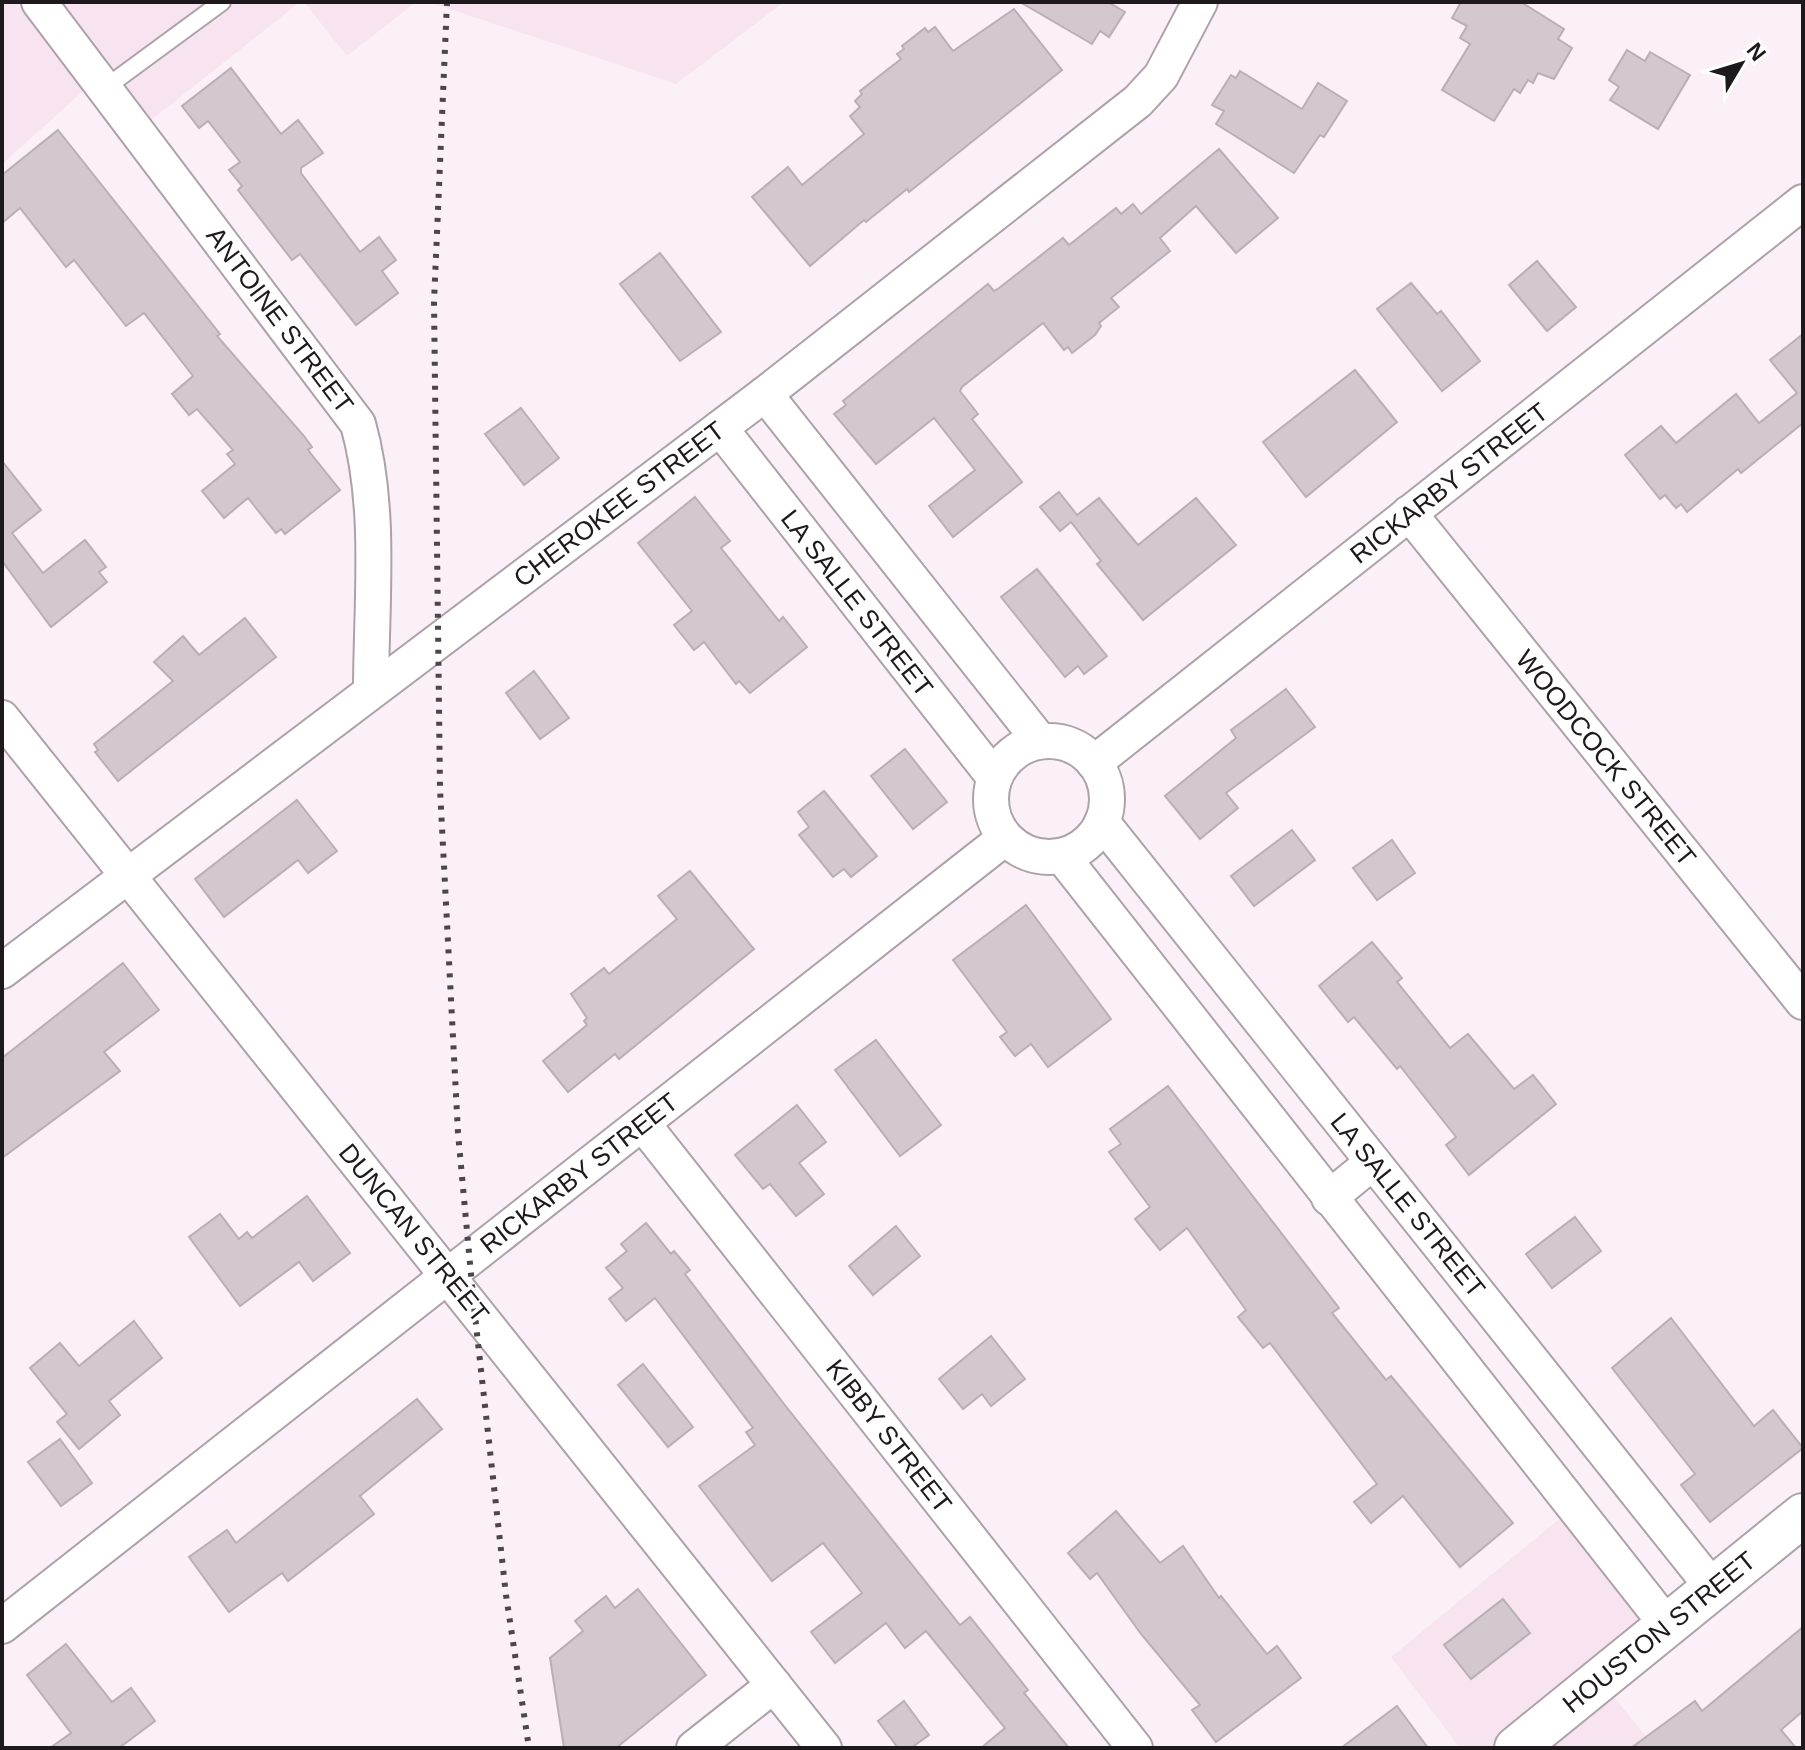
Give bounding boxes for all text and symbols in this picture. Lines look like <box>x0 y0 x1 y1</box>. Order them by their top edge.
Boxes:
north arrow <box>1701 24 1781 104</box>
text: N <box>1742 38 1771 66</box>
street label: ANTOINE STREET <box>200 221 360 419</box>
street label: RICKARBY STREET <box>1344 397 1554 569</box>
street label: CHEROKEE STREET <box>508 415 730 593</box>
street label: LA SALLE STREET <box>775 504 939 702</box>
street label: WOODCOCK STREET <box>1510 644 1702 872</box>
street label: RICKARBY STREET <box>474 1087 684 1259</box>
street label: LA SALLE STREET <box>1324 1107 1492 1303</box>
street label: DUNCAN STREET <box>333 1138 495 1328</box>
street label: KIBBY STREET <box>820 1354 958 1519</box>
street label: HOUSTON STREET <box>1557 1545 1762 1719</box>

